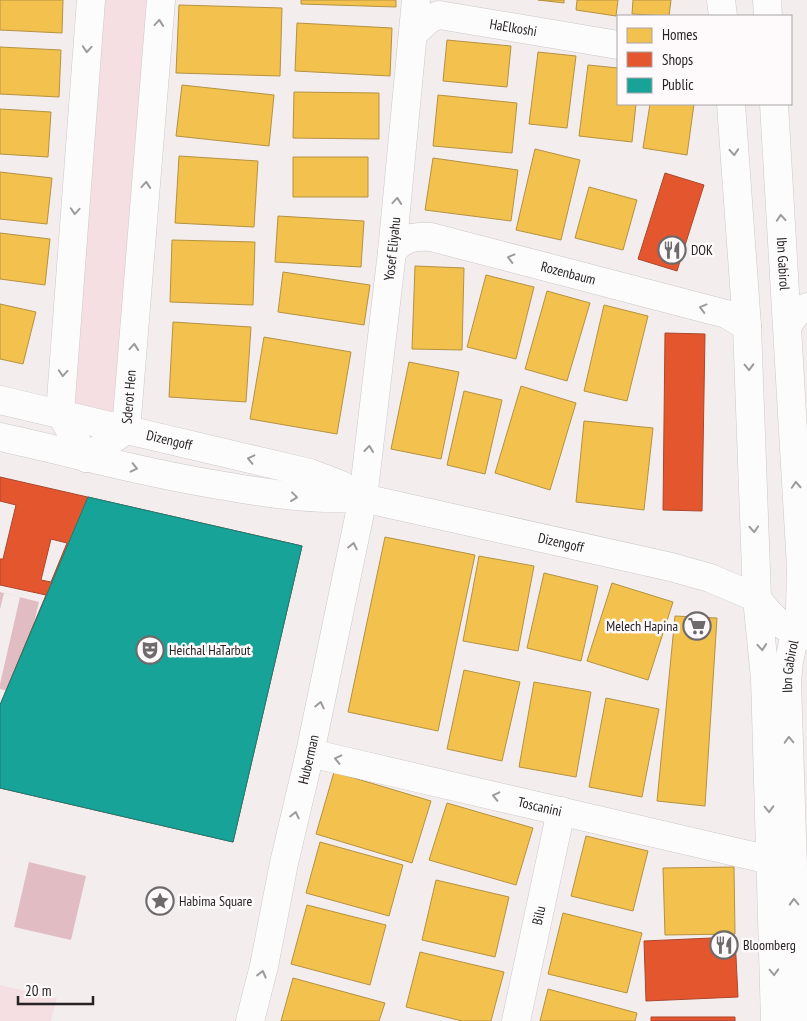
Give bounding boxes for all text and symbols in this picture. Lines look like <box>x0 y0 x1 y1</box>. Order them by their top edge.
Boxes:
street label: HaElkoshi <box>488 15 538 40</box>
legend <box>617 15 792 105</box>
one-way arrow <box>154 18 165 26</box>
text: Homes <box>662 25 698 44</box>
one-way arrow <box>82 45 93 53</box>
text: Shops <box>662 50 693 69</box>
text: Public <box>662 75 694 94</box>
one-way arrow <box>729 149 740 157</box>
one-way arrow <box>141 180 152 188</box>
one-way arrow <box>391 196 402 204</box>
one-way arrow <box>70 207 81 215</box>
one-way arrow <box>775 214 786 222</box>
street label: Yosef Eliyahu <box>380 216 404 282</box>
restaurant icon: DOK <box>657 235 687 265</box>
street label: Ibn Gabirol <box>773 237 794 292</box>
place label: DOK <box>691 241 713 259</box>
one-way arrow <box>507 253 516 264</box>
street label: Rozenbaum <box>539 257 598 289</box>
one-way arrow <box>698 303 707 314</box>
one-way arrow <box>128 342 139 350</box>
one-way arrow <box>743 363 754 371</box>
one-way arrow <box>58 369 69 377</box>
street label: Sderot Hen <box>118 369 140 425</box>
street label: Dizengoff <box>145 426 194 454</box>
one-way arrow <box>363 445 374 453</box>
one-way arrow <box>247 454 256 465</box>
one-way arrow <box>129 462 138 473</box>
one-way arrow <box>791 481 802 489</box>
one-way arrow <box>290 491 298 502</box>
one-way arrow <box>749 526 760 534</box>
street label: Dizengoff <box>536 528 586 556</box>
one-way arrow <box>347 541 358 550</box>
supermarket icon: Melech Hapina <box>682 611 712 641</box>
place label: Melech Hapina <box>606 617 678 635</box>
theatre icon: Heichal HaTarbut <box>135 635 165 665</box>
street label: Ibn Gabirol <box>778 637 803 693</box>
place label: Heichal HaTarbut <box>169 641 251 659</box>
one-way arrow <box>756 643 767 651</box>
one-way arrow <box>314 700 325 709</box>
street label: Huberman <box>294 733 323 786</box>
one-way arrow <box>784 736 794 744</box>
one-way arrow <box>334 754 342 765</box>
one-way arrow <box>492 791 501 802</box>
street label: Toscanini <box>516 793 564 820</box>
one-way arrow <box>763 805 774 813</box>
one-way arrow <box>289 810 300 819</box>
place icon: Habima Square <box>145 886 175 916</box>
place label: Habima Square <box>179 892 252 910</box>
one-way arrow <box>789 898 799 906</box>
street label: Bilu <box>528 904 549 927</box>
restaurant icon: Bloomberg <box>709 930 739 960</box>
place label: Bloomberg <box>743 936 796 954</box>
one-way arrow <box>768 968 779 976</box>
one-way arrow <box>256 969 267 978</box>
scale bar <box>18 974 92 1006</box>
text: 20 m <box>25 981 51 1000</box>

